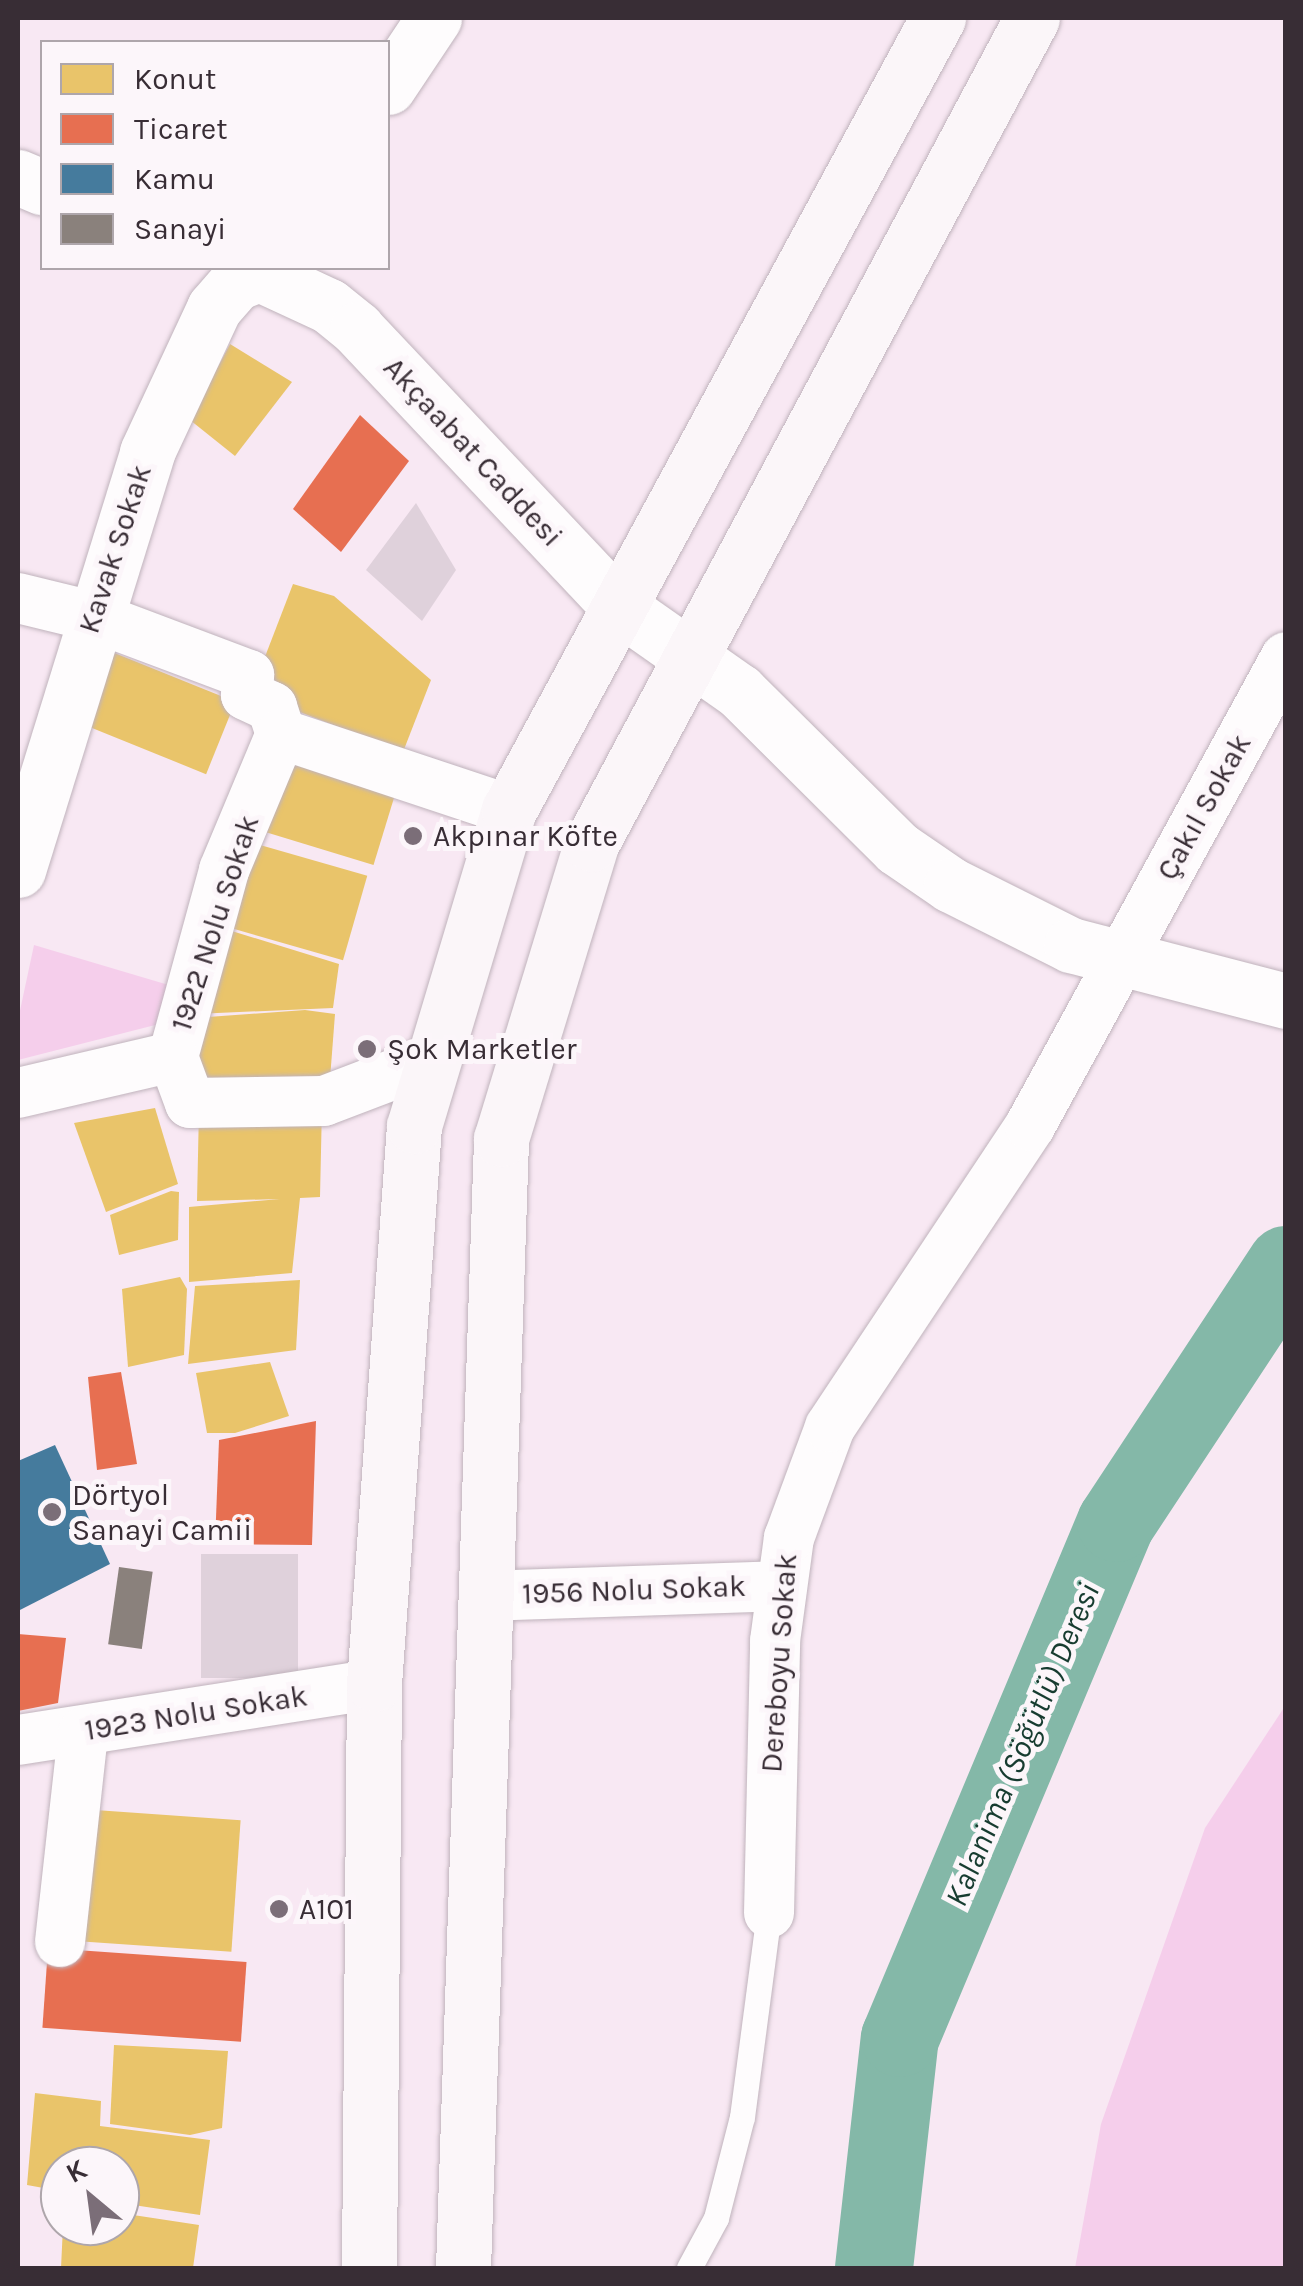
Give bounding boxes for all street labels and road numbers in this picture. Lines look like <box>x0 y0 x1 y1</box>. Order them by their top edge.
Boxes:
street label: Akçaabat Caddesi <box>376 350 570 554</box>
street label: Kavak Sokak <box>71 460 159 638</box>
street label: Çakıl Sokak <box>1149 728 1259 886</box>
street label: 1922 Nolu Sokak <box>163 811 267 1035</box>
street label: Dereboyu Sokak <box>753 1552 805 1774</box>
street label: 1956 Nolu Sokak <box>521 1568 747 1612</box>
street label: 1923 Nolu Sokak <box>82 1678 310 1748</box>

